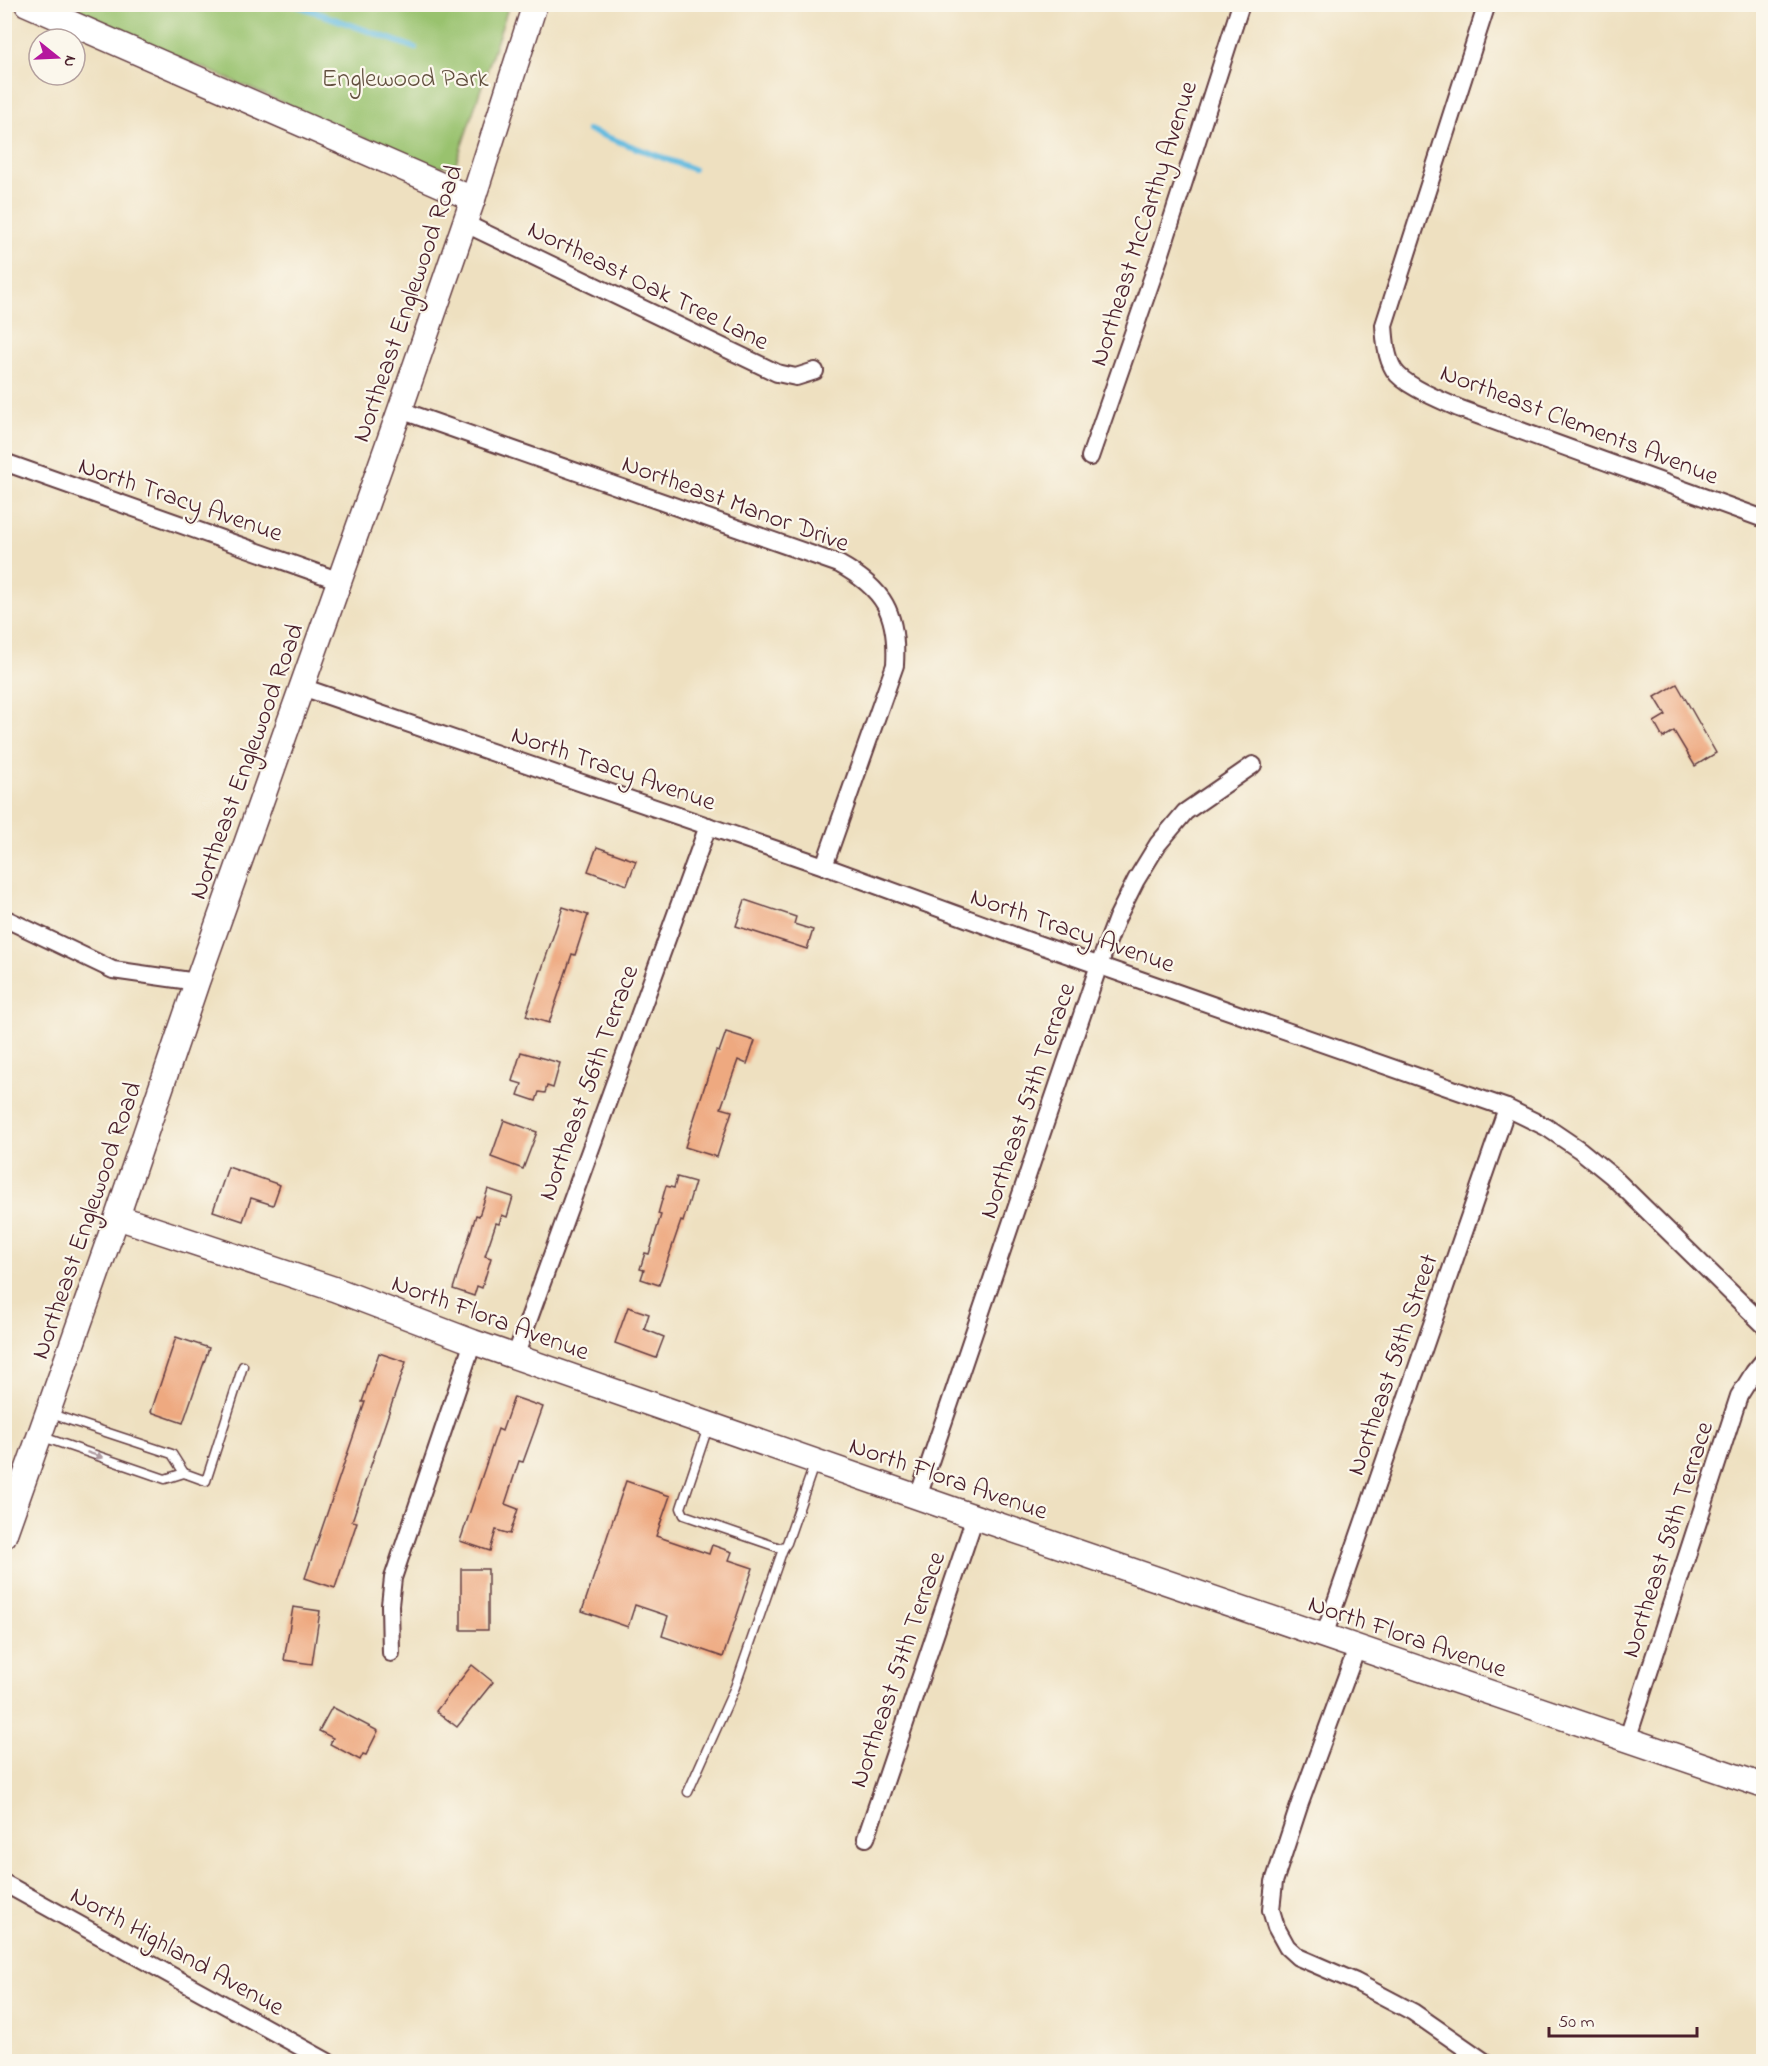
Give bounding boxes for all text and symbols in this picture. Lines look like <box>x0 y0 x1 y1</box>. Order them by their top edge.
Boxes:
north arrow <box>27 27 87 87</box>
text: N <box>56 52 82 70</box>
park label: Englewood Park <box>321 61 489 99</box>
street label: Northeast McCarthy Avenue <box>1081 76 1209 371</box>
street label: Northeast Englewood Road <box>343 160 474 448</box>
street label: Northeast Oak Tree Lane <box>521 212 775 362</box>
street label: Northeast Clements Avenue <box>1434 355 1724 497</box>
street label: Northeast Manor Drive <box>616 446 854 564</box>
street label: North Tracy Avenue <box>73 448 288 554</box>
street label: Northeast Englewood Road <box>180 618 316 905</box>
street label: North Tracy Avenue <box>506 717 721 823</box>
street label: North Tracy Avenue <box>965 879 1180 985</box>
street label: Northeast 56th Terrace <box>530 960 650 1206</box>
street label: Northeast 57th Terrace <box>971 977 1087 1224</box>
street label: Northeast Englewood Road <box>22 1077 153 1365</box>
street label: Northeast 58th Street <box>1338 1249 1450 1481</box>
street label: North Flora Avenue <box>386 1265 594 1372</box>
street label: Northeast 58th Terrace <box>1613 1417 1725 1663</box>
street label: North Flora Avenue <box>844 1428 1053 1532</box>
one-way arrow <box>86 1450 104 1460</box>
street label: Northeast 57th Terrace <box>841 1546 957 1793</box>
street label: North Flora Avenue <box>1303 1586 1512 1690</box>
street label: North Highland Avenue <box>63 1878 291 2027</box>
scale bar <box>1549 2000 1698 2038</box>
text: 50 m <box>1558 2010 1595 2036</box>

